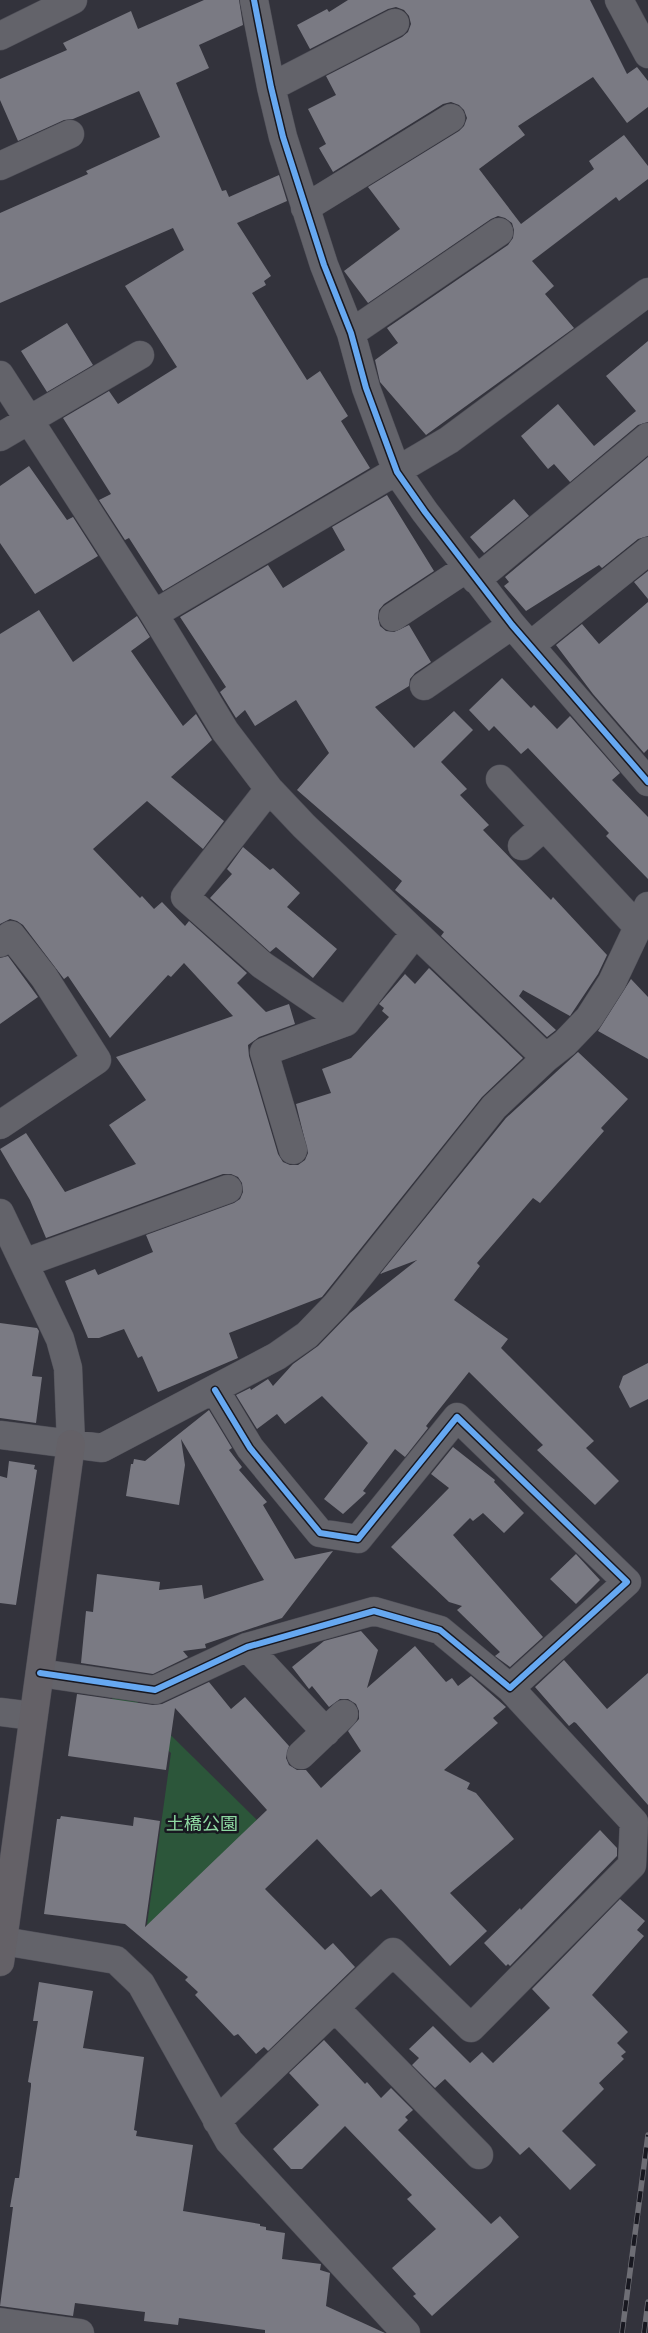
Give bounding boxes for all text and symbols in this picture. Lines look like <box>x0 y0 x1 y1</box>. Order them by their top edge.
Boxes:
park label: 土橋公園 <box>166 1814 238 1835</box>

